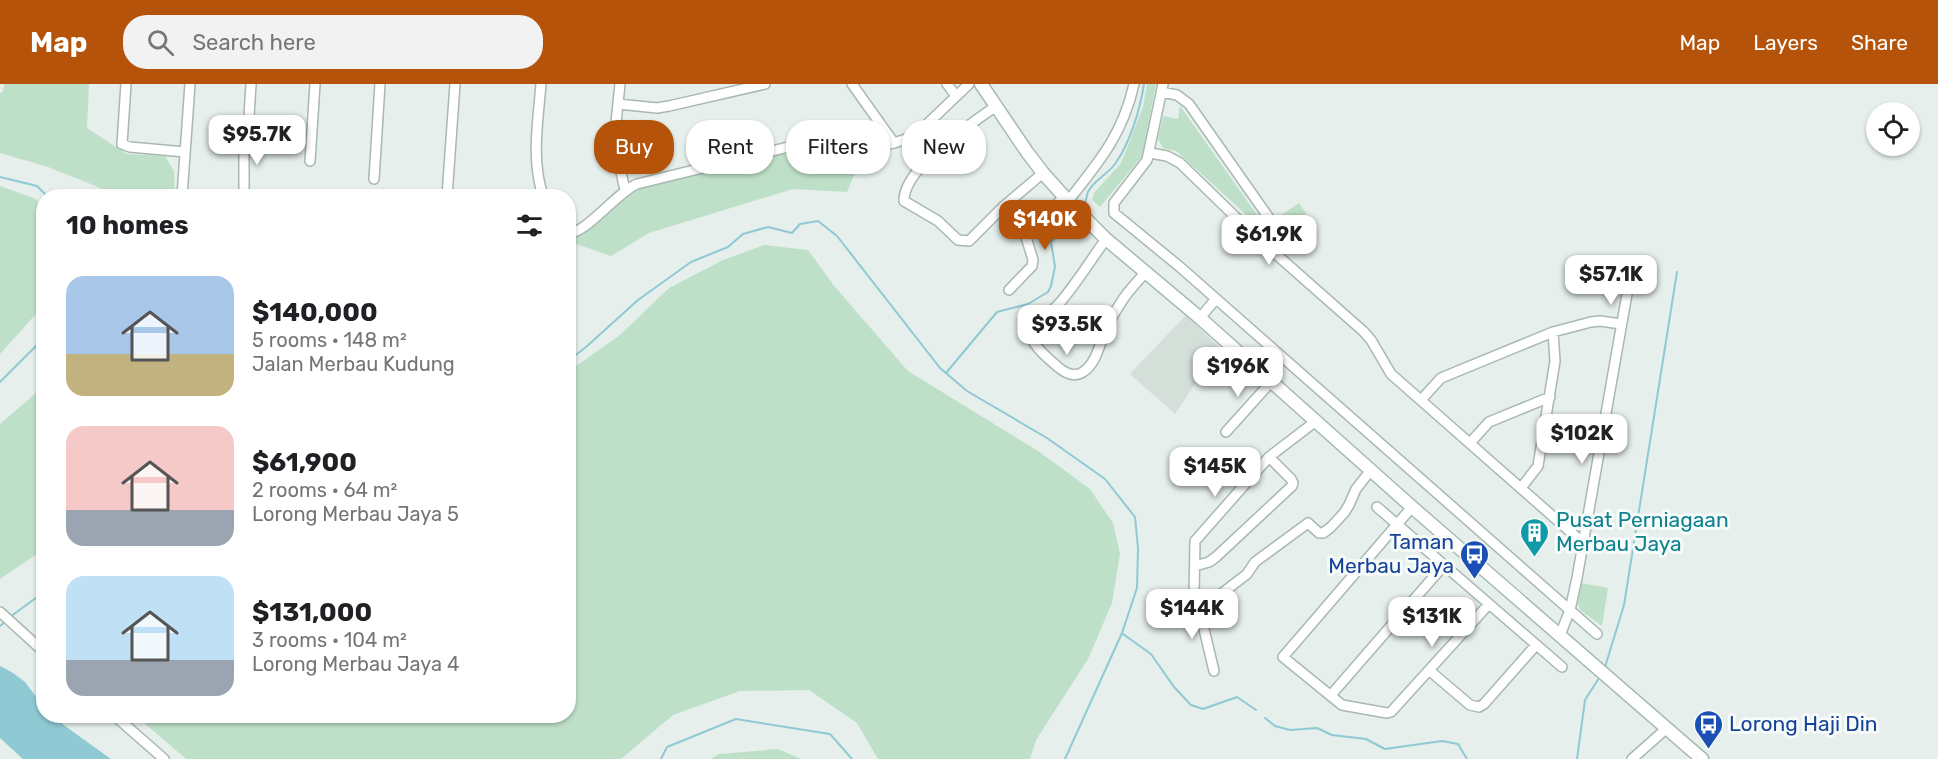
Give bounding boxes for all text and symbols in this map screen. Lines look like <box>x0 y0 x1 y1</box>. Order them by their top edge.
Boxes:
search box <box>123 15 543 69</box>
text: Map <box>30 26 87 59</box>
icon: search <box>144 26 177 59</box>
text: Search here <box>192 29 316 56</box>
text: Map <box>1679 30 1720 55</box>
text: Layers <box>1753 30 1818 55</box>
text: Share <box>1851 30 1908 55</box>
map controls <box>1866 102 1920 156</box>
button: locate <box>1866 102 1920 156</box>
pin: $95.7K <box>208 115 306 166</box>
chip: Buy <box>594 120 674 174</box>
chip: Rent <box>686 120 774 174</box>
chip: Filters <box>786 120 890 174</box>
chip: New <box>902 120 986 174</box>
text: $95.7K <box>223 122 291 146</box>
pin: $140K <box>1003 200 1087 251</box>
text: $140K <box>1013 207 1077 231</box>
icon: filters <box>513 209 546 242</box>
text: 10 homes <box>66 210 189 241</box>
pin: $61.9K <box>1220 215 1318 266</box>
text: $61.9K <box>1236 222 1302 246</box>
pin: $57.1K <box>1562 255 1660 306</box>
text: $57.1K <box>1579 262 1643 286</box>
text: $140,000 <box>252 297 378 328</box>
icon: home <box>114 300 186 372</box>
pin: $93.5K <box>1018 305 1116 356</box>
text: $93.5K <box>1031 312 1103 336</box>
text: 5 rooms · 148 m² <box>252 328 407 352</box>
pin: $196K <box>1196 347 1280 398</box>
text: Jalan Merbau Kudung <box>252 352 455 376</box>
text: $196K <box>1207 354 1269 378</box>
pin: $102K <box>1540 414 1624 465</box>
text: $102K <box>1550 421 1614 445</box>
text: $61,900 <box>252 447 357 478</box>
pin: $145K <box>1173 447 1257 498</box>
icon: home <box>114 450 186 522</box>
text: $145K <box>1183 454 1247 478</box>
text: 2 rooms · 64 m² <box>252 478 397 502</box>
text: Lorong Merbau Jaya 5 <box>252 502 459 526</box>
place label: Pusat Perniagaan Merbau Jaya <box>1556 507 1729 556</box>
building icon: Pusat Perniagaan Merbau Jaya <box>1519 516 1551 558</box>
place label: Taman Merbau Jaya <box>1328 529 1454 578</box>
bus stop icon: Taman Merbau Jaya <box>1459 538 1491 580</box>
pin: $144K <box>1150 589 1234 640</box>
text: $144K <box>1160 596 1224 620</box>
text: $131,000 <box>252 597 372 628</box>
pin: $131K <box>1390 597 1474 648</box>
icon: home <box>114 600 186 672</box>
text: $131K <box>1402 604 1462 628</box>
text: 3 rooms · 104 m² <box>252 628 407 652</box>
text: Lorong Merbau Jaya 4 <box>252 652 459 676</box>
bus stop icon: Lorong Haji Din <box>1692 708 1724 750</box>
place label: Lorong Haji Din <box>1729 711 1878 736</box>

